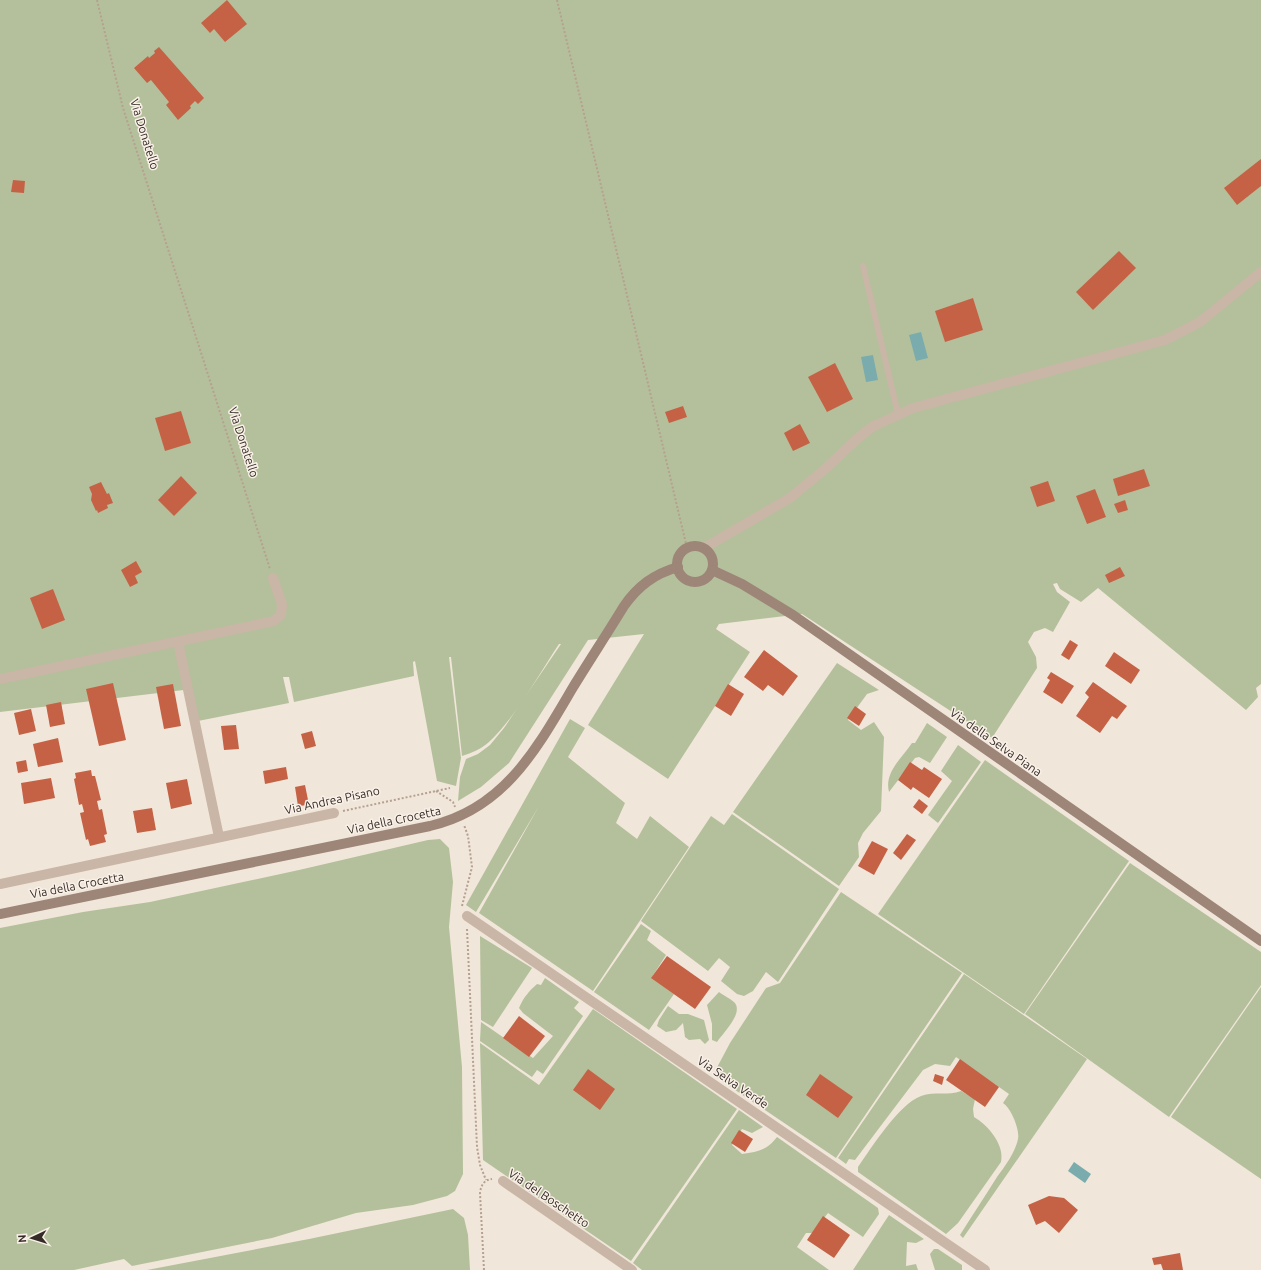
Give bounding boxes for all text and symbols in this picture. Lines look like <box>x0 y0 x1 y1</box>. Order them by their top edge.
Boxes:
street label: Via Donatello <box>128 97 162 171</box>
street label: Via Donatello <box>227 405 261 479</box>
street label: Via della Selva Piana <box>948 705 1044 779</box>
street label: Via Andrea Pisano <box>283 784 381 816</box>
street label: Via della Crocetta <box>346 804 442 836</box>
street label: Via della Crocetta <box>29 870 125 900</box>
street label: Via Selva Verde <box>695 1054 771 1110</box>
street label: Via del Boschetto <box>506 1166 592 1230</box>
north arrow <box>12 1218 52 1258</box>
text: N <box>16 1234 28 1243</box>

